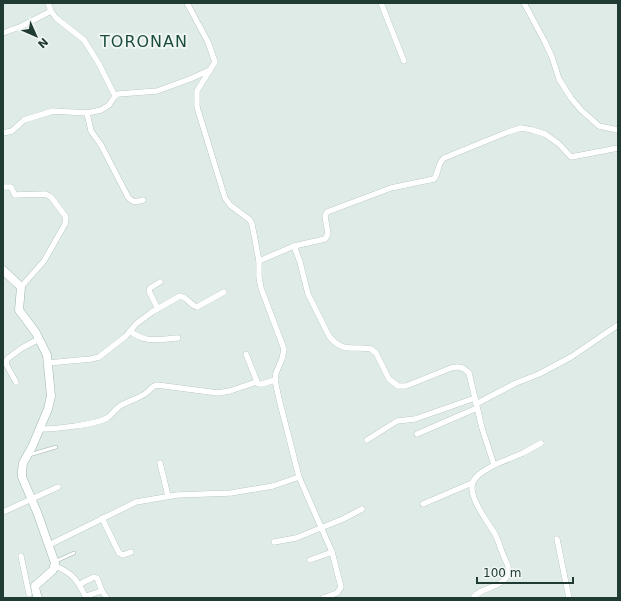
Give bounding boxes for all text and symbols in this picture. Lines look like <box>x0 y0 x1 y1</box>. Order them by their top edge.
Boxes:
north arrow <box>16 16 56 56</box>
district label: TORONAN <box>99 32 188 51</box>
text: N <box>35 35 51 51</box>
scale bar <box>477 559 573 585</box>
text: 100 m <box>483 566 521 580</box>

